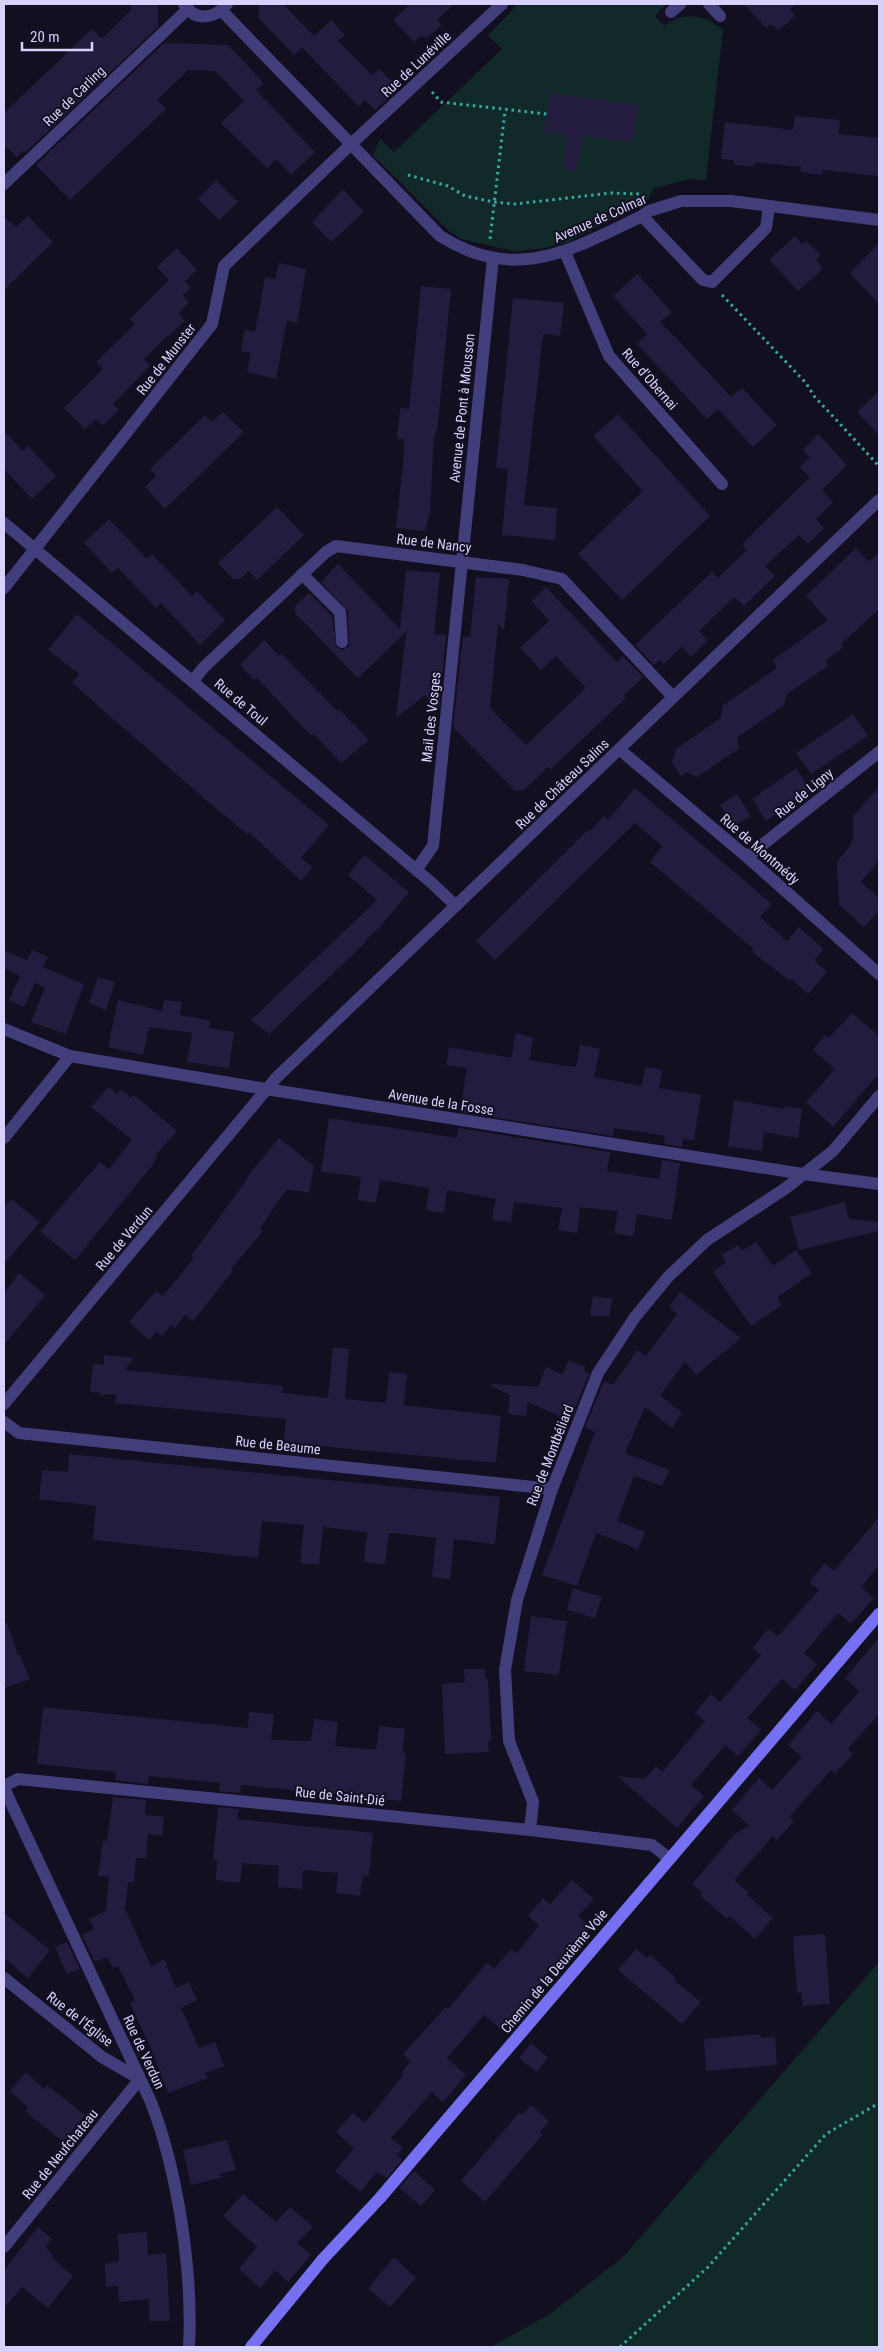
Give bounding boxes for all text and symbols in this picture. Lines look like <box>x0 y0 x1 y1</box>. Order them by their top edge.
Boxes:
scale bar <box>22 20 92 52</box>
street label: Rue de Lunéville <box>378 27 454 100</box>
text: 20 m <box>30 28 60 46</box>
street label: Rue de Carling <box>40 63 108 129</box>
street label: Avenue de Colmar <box>551 190 649 246</box>
street label: Rue de Munster <box>133 320 199 398</box>
street label: Avenue de Pont à Mousson <box>446 333 478 483</box>
street label: Rue d'Obernai <box>619 345 681 413</box>
street label: Rue de Nancy <box>396 530 472 556</box>
street label: Mail des Vosges <box>418 671 444 763</box>
street label: Rue de Toul <box>211 675 271 729</box>
street label: Rue de Château Salins <box>512 736 612 832</box>
street label: Rue de Ligny <box>772 765 836 821</box>
street label: Rue de Montmédy <box>717 810 803 888</box>
street label: Avenue de la Fosse <box>387 1086 495 1118</box>
street label: Rue de Verdun <box>92 1202 156 1274</box>
street label: Rue de Montbéliard <box>523 1402 577 1508</box>
street label: Rue de Beaume <box>235 1433 322 1457</box>
street label: Rue de Saint-Dié <box>294 1783 386 1809</box>
street label: Chemin de la Deuxième Voie <box>497 1905 611 2036</box>
street label: Rue de l'Église <box>44 1987 117 2050</box>
street label: Rue de Verdun <box>120 2013 168 2091</box>
street label: Rue de Neufchateau <box>19 2106 101 2202</box>

